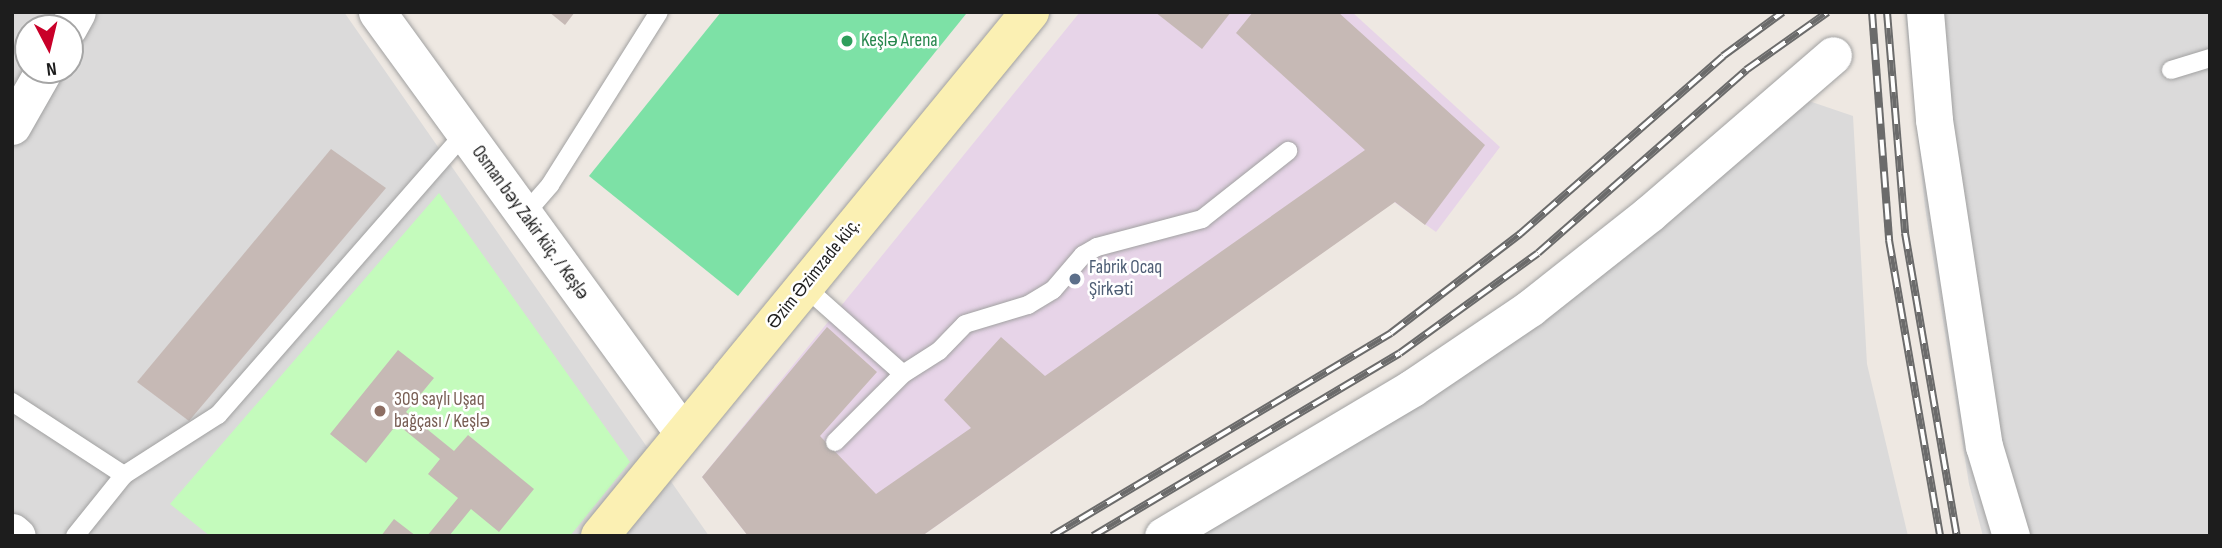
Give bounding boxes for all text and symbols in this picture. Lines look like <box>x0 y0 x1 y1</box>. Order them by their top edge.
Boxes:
north arrow <box>14 14 84 84</box>
place label: Keşlə Arena <box>861 30 938 52</box>
marker: Keşlə Arena <box>839 33 855 49</box>
text: N <box>45 56 58 80</box>
street label: Osman bəy Zakir küç. / Keşlə <box>466 141 594 305</box>
street label: Əzim Əzimzade küç. <box>762 214 866 334</box>
place label: Fabrik Ocaq Şirkəti <box>1089 257 1162 301</box>
marker: Fabrik Ocaq Şirkəti <box>1067 271 1083 287</box>
place label: 309 saylı Uşaq bağçası / Keşlə <box>394 389 490 433</box>
marker: 309 saylı Uşaq bağçası / Keşlə <box>372 403 388 419</box>

